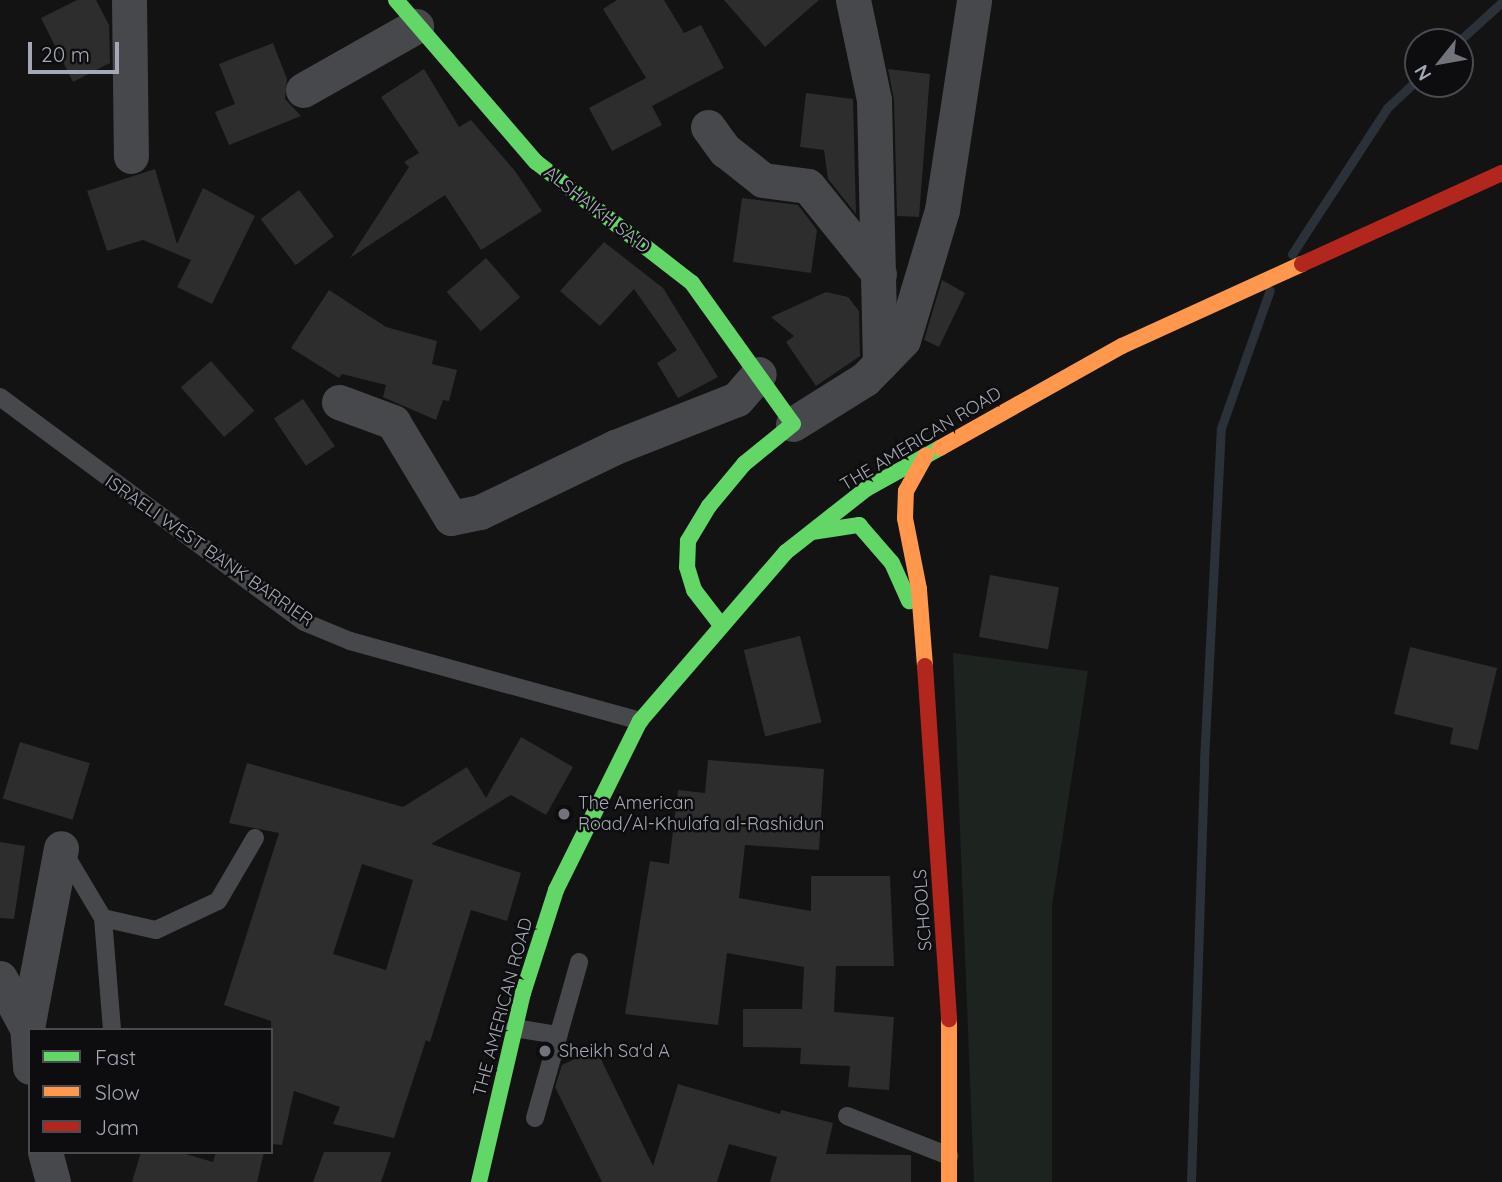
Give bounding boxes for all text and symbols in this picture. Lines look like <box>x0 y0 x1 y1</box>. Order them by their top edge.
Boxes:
scale bar <box>32 28 122 72</box>
north arrow <box>1404 28 1474 98</box>
text: 20 m <box>41 41 90 67</box>
text: N <box>1409 61 1437 85</box>
street label: ALSHAIKH SA'D <box>540 162 654 258</box>
street label: THE AMERICAN ROAD <box>837 382 1005 496</box>
street label: ISRAELI WEST BANK BARRIER <box>101 471 317 631</box>
place label: The American Road/Al-Khulafa al-Rashidun <box>578 793 824 836</box>
marker: The American Road/Al-Khulafa al-Rashidun <box>556 806 572 822</box>
street label: SCHOOLS <box>909 868 937 952</box>
street label: THE AMERICAN ROAD <box>469 915 537 1099</box>
legend <box>28 1028 273 1154</box>
place label: Sheikh Sa'd A <box>559 1040 670 1062</box>
marker: Sheikh Sa'd A <box>537 1043 553 1059</box>
text: Fast <box>95 1044 136 1070</box>
text: Slow <box>95 1079 140 1105</box>
text: Jam <box>95 1114 139 1140</box>

